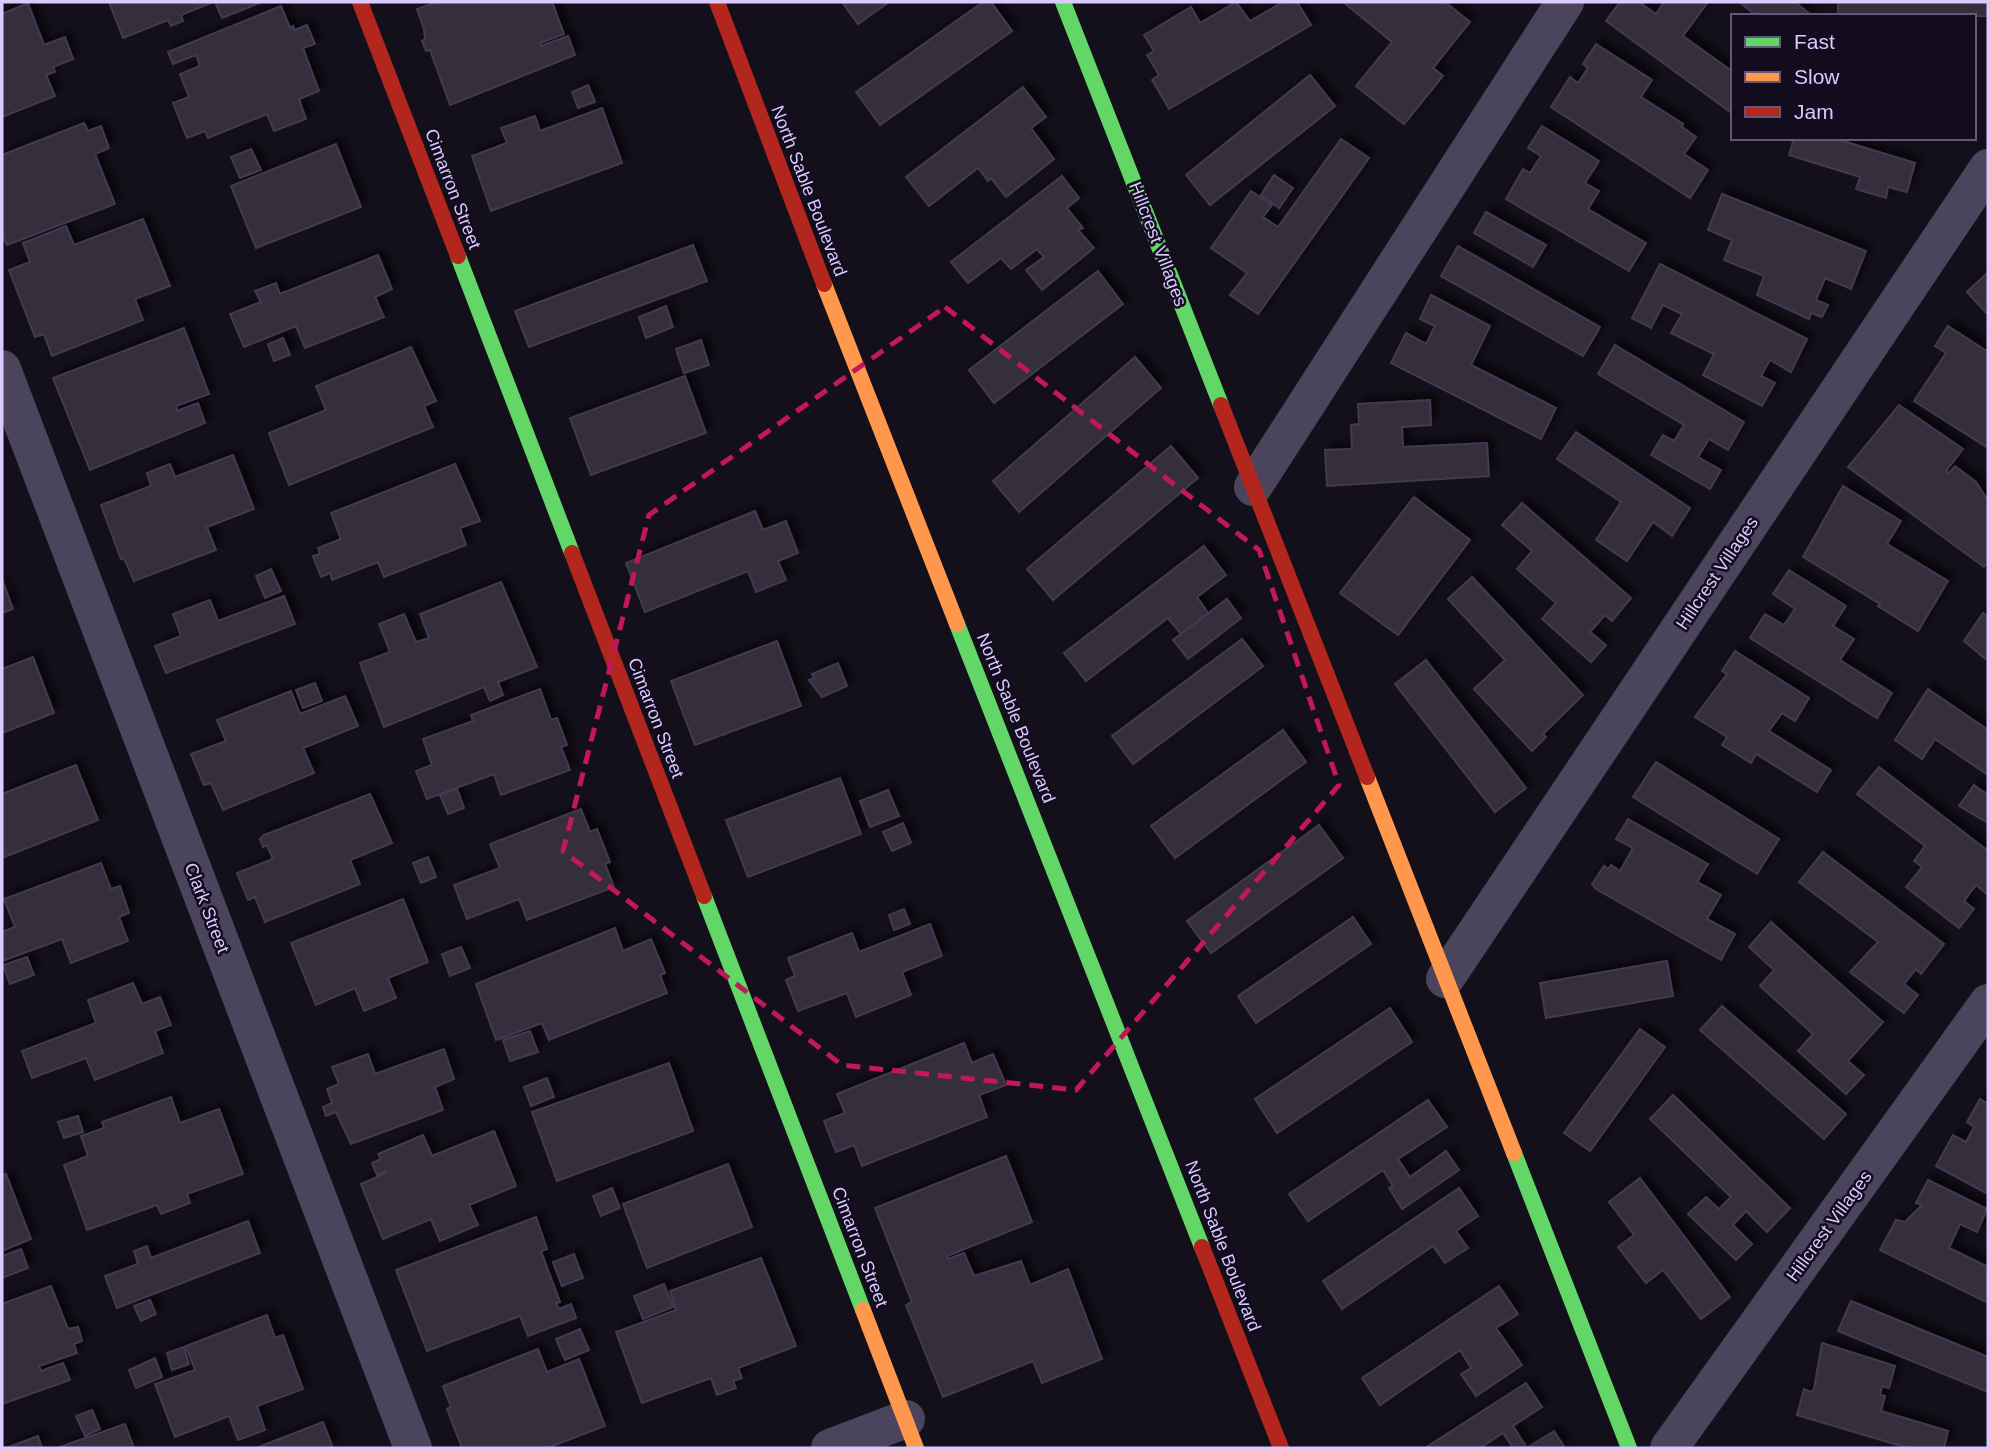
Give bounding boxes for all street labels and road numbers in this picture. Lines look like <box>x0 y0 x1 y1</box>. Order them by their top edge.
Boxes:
street label: North Sable Boulevard <box>767 103 851 279</box>
street label: Cimarron Street <box>421 126 485 252</box>
street label: Hillcrest Villages <box>1125 179 1191 309</box>
street label: Hillcrest Villages <box>1672 513 1762 633</box>
street label: North Sable Boulevard <box>973 630 1059 806</box>
street label: Cimarron Street <box>624 655 688 781</box>
street label: Clark Street <box>181 860 233 956</box>
street label: North Sable Boulevard <box>1181 1158 1265 1334</box>
street label: Hillcrest Villages <box>1782 1167 1876 1285</box>
street label: Cimarron Street <box>828 1184 892 1310</box>

